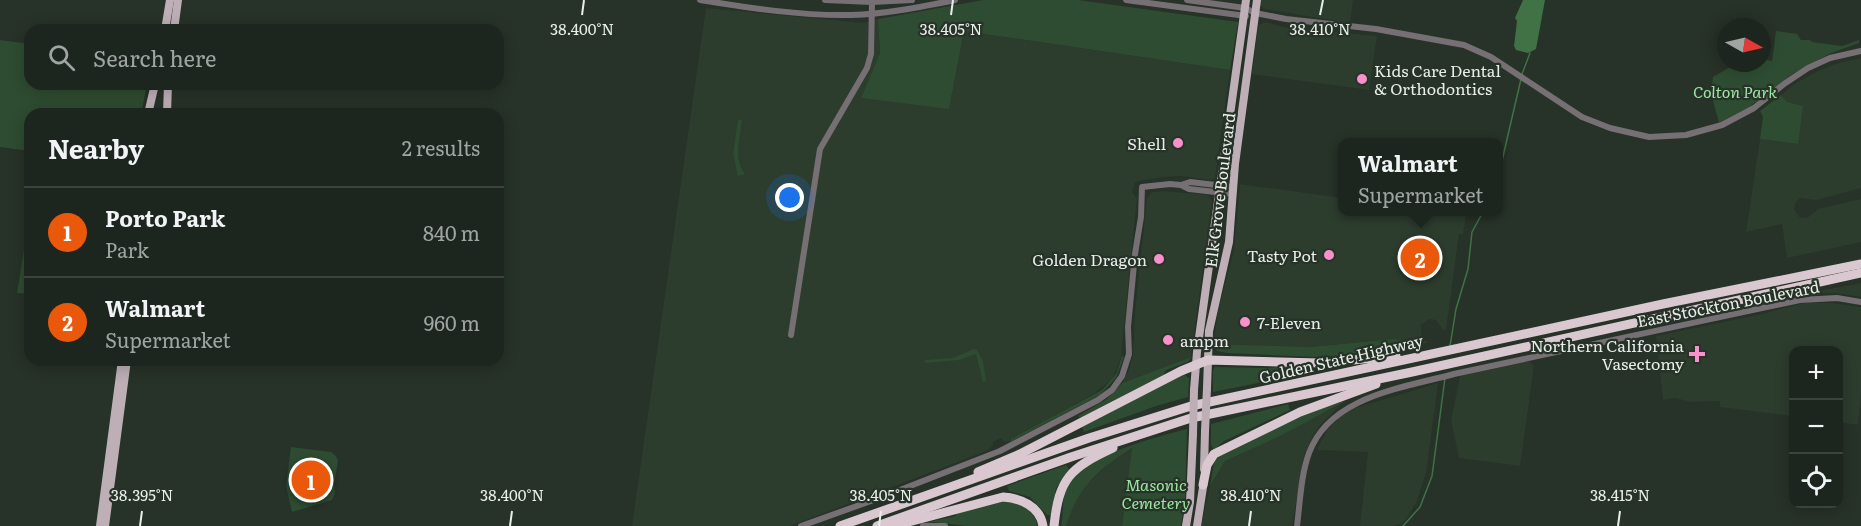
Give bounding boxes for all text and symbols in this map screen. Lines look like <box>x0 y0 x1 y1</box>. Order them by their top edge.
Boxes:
text: 38.400°N <box>550 17 614 40</box>
text: 38.405°N <box>920 17 982 40</box>
text: 38.410°N <box>1289 17 1351 40</box>
north arrow <box>1717 18 1771 72</box>
search box <box>24 24 504 90</box>
icon: search <box>45 41 78 74</box>
text: Search here <box>93 41 216 74</box>
place label: Kids Care Dental & Orthodontics <box>1374 58 1501 100</box>
marker: Kids Care Dental & Orthodontics <box>1355 72 1369 86</box>
park label: Colton Park <box>1693 79 1777 103</box>
street label: Elk Grove Boulevard <box>1198 111 1240 269</box>
text: Nearby <box>48 128 144 167</box>
place label: Shell <box>1127 131 1166 155</box>
text: 2 results <box>402 132 480 162</box>
marker: Shell <box>1171 136 1185 150</box>
popup <box>1338 138 1503 216</box>
text: Walmart <box>1358 146 1458 179</box>
text: Supermarket <box>1358 179 1483 209</box>
your location <box>775 183 804 212</box>
text: Porto Park <box>105 201 225 234</box>
text: 1 <box>63 217 72 247</box>
text: 840 m <box>423 217 480 247</box>
text: Park <box>105 234 149 264</box>
pin: 2 <box>1400 236 1440 280</box>
place label: Tasty Pot <box>1247 243 1318 267</box>
place label: Golden Dragon <box>1032 247 1147 271</box>
marker: Tasty Pot <box>1322 248 1336 262</box>
marker: Golden Dragon <box>1152 252 1166 266</box>
street label: East Stockton Boulevard <box>1635 273 1822 332</box>
text: Walmart <box>105 291 205 324</box>
text: 2 <box>62 307 73 337</box>
text: 960 m <box>424 307 480 337</box>
place label: 7-Eleven <box>1257 310 1321 334</box>
marker: 7-Eleven <box>1238 315 1252 329</box>
text: Supermarket <box>105 324 231 354</box>
street label: Golden State Highway <box>1257 327 1426 389</box>
place label: ampm <box>1180 328 1230 352</box>
marker: ampm <box>1161 333 1175 347</box>
place label: Northern California Vasectomy <box>1530 333 1685 375</box>
marker: Northern California Vasectomy <box>1688 345 1706 363</box>
map controls <box>1789 346 1843 508</box>
button: + <box>1789 346 1843 400</box>
button: − <box>1789 400 1843 454</box>
button: locate <box>1789 454 1843 508</box>
pin: 1 <box>292 458 330 502</box>
park label: Masonic Cemetery <box>1122 472 1190 514</box>
text: 38.395°N <box>111 483 173 506</box>
text: 38.400°N <box>480 483 544 506</box>
text: 38.405°N <box>850 483 912 506</box>
text: 38.410°N <box>1220 483 1282 506</box>
text: 38.415°N <box>1590 483 1650 506</box>

